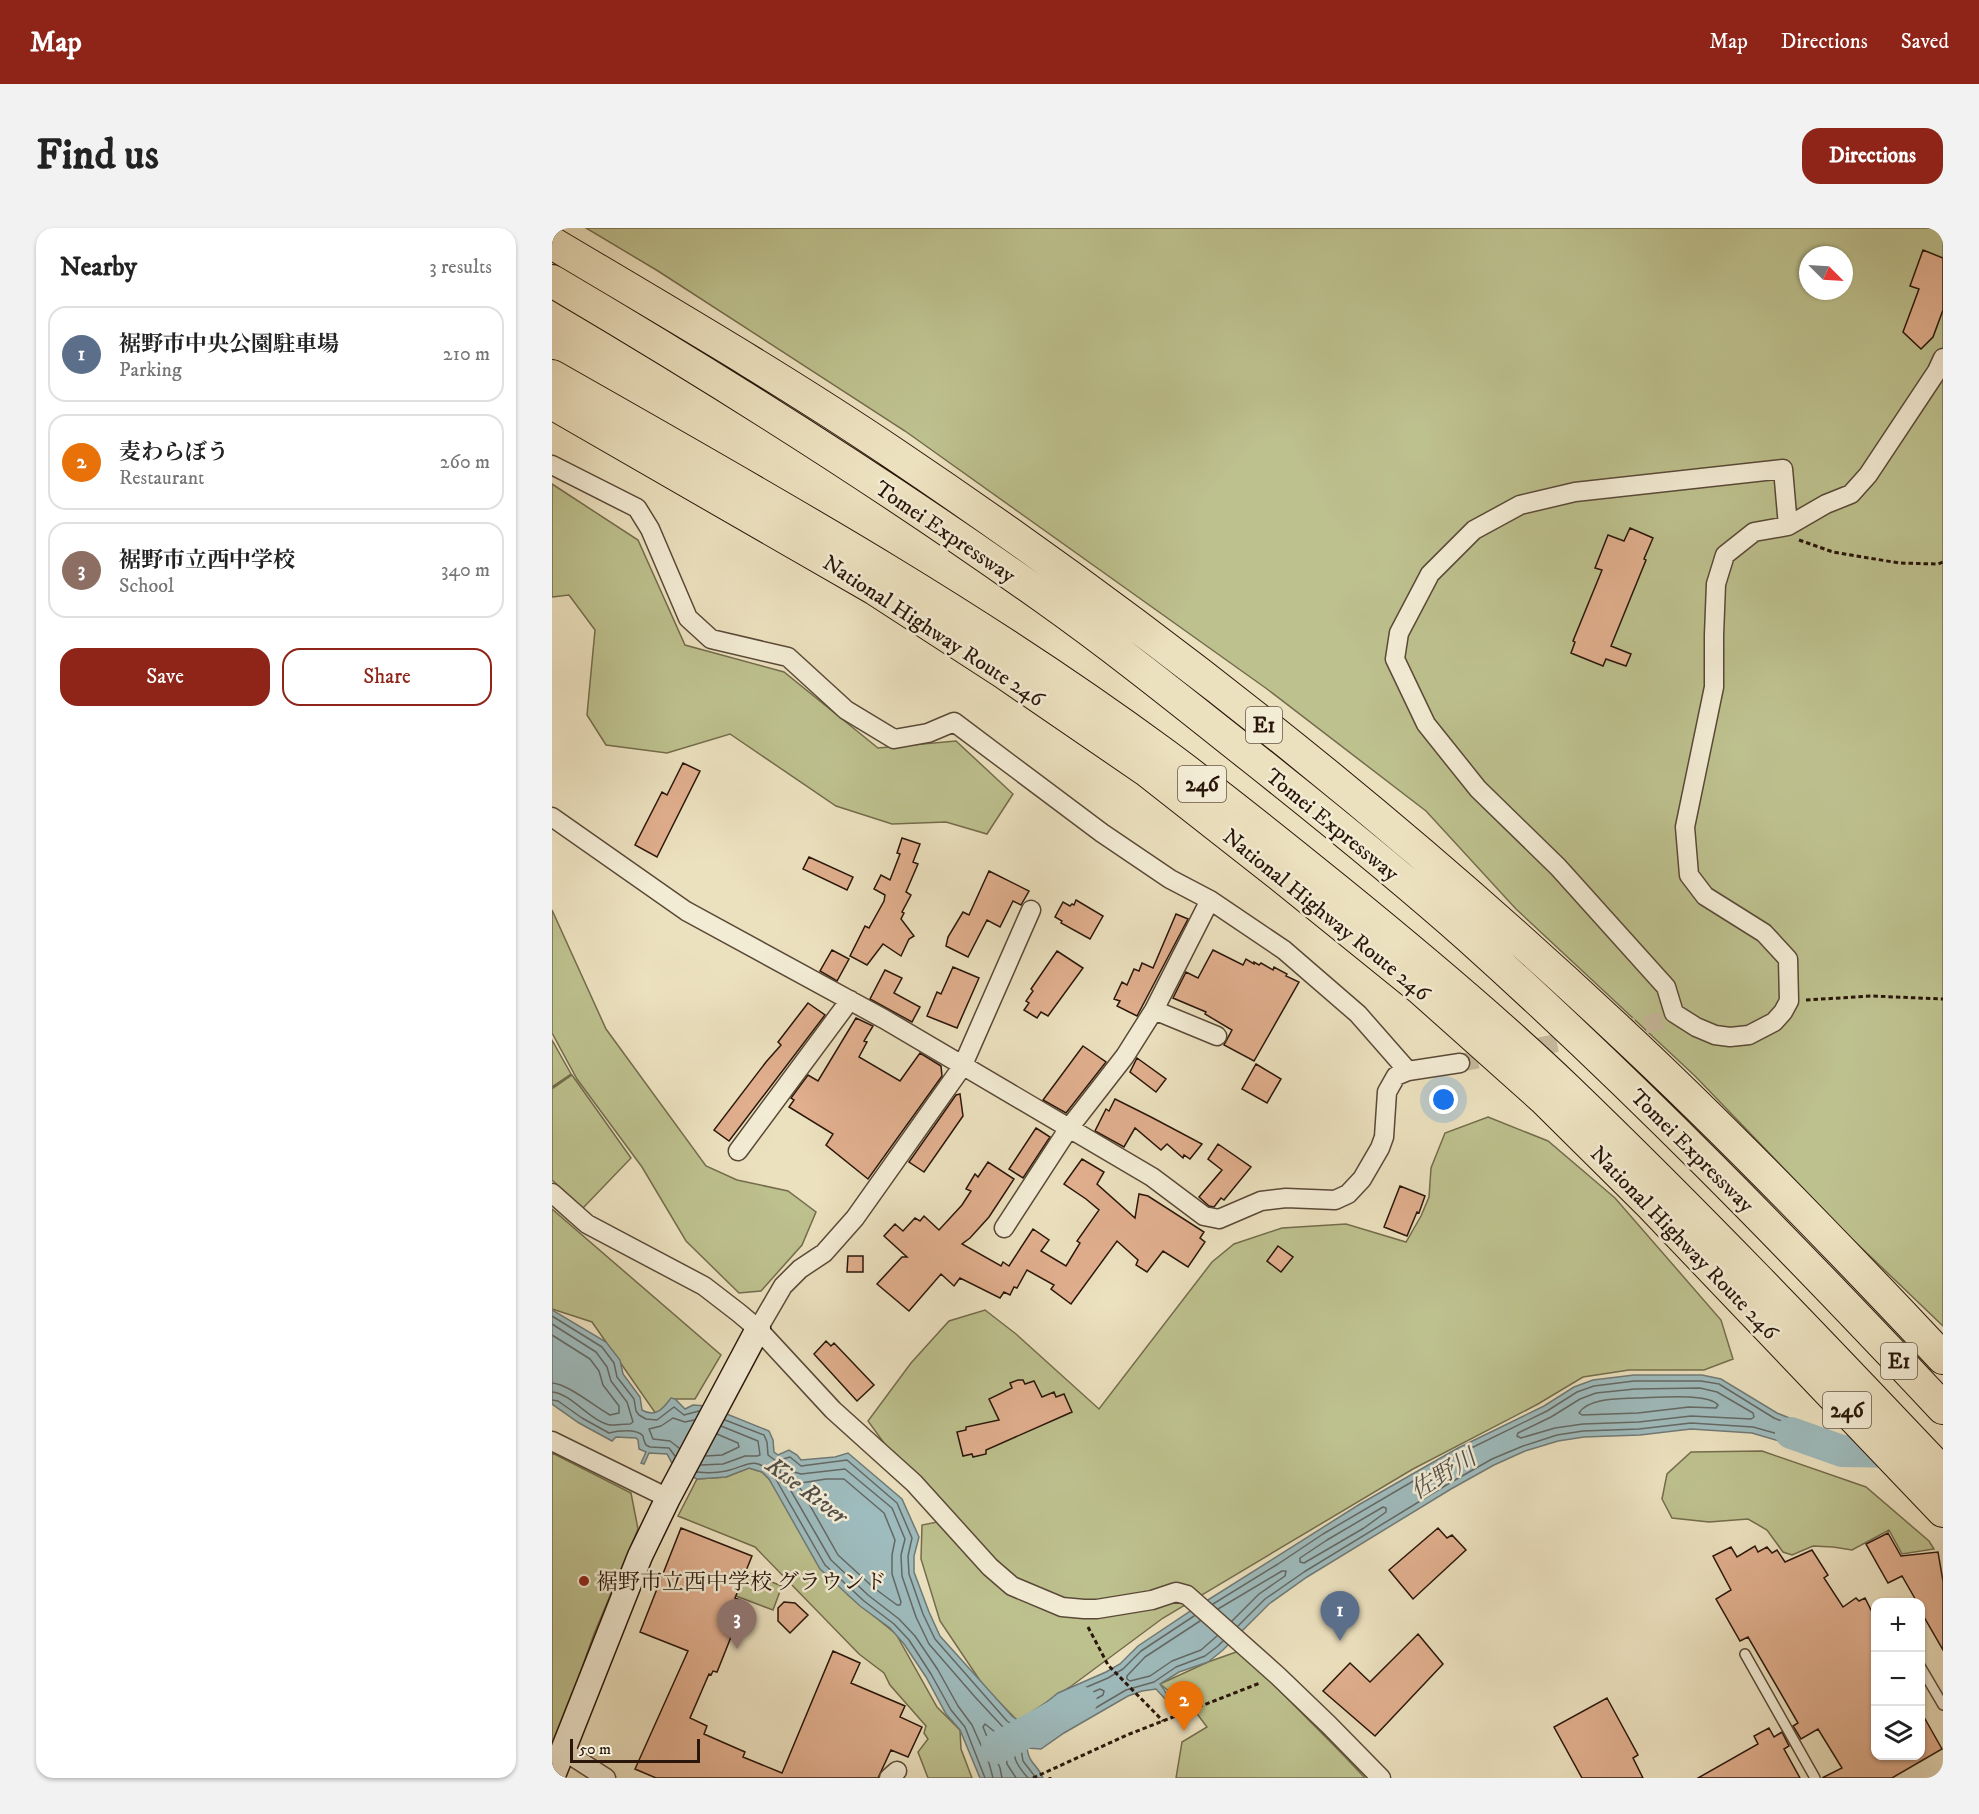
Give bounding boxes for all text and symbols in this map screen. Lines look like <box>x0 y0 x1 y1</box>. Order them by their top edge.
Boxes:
text: Map <box>30 25 82 60</box>
text: Map <box>1709 29 1748 55</box>
text: Directions <box>1781 29 1868 55</box>
text: Saved <box>1901 29 1949 55</box>
button: Directions <box>1802 128 1943 184</box>
text: Find us <box>36 130 159 182</box>
north arrow <box>1799 246 1853 300</box>
text: Nearby <box>60 251 137 284</box>
text: 3 results <box>429 255 492 280</box>
text: 裾野市中央公園駐車場 <box>119 331 339 358</box>
text: 1 <box>78 342 85 367</box>
text: 210 m <box>443 342 490 367</box>
text: Parking <box>119 358 182 383</box>
text: 麦わらぼう <box>119 439 229 466</box>
text: 2 <box>77 450 86 475</box>
text: 260 m <box>440 450 490 475</box>
text: Restaurant <box>119 466 204 491</box>
street label: Tomei Expressway <box>870 475 1021 590</box>
text: 裾野市立西中学校 <box>119 547 295 574</box>
street label: National Highway Route 246 <box>817 549 1050 714</box>
text: 3 <box>78 558 85 583</box>
text: 340 m <box>441 558 490 583</box>
text: School <box>119 574 174 599</box>
button: Save <box>60 648 270 706</box>
button: Share <box>282 648 492 706</box>
road number: E1 <box>1246 707 1282 743</box>
street label: Tomei Expressway <box>1260 763 1405 888</box>
road number: 246 <box>1178 766 1226 802</box>
street label: National Highway Route 246 <box>1217 823 1436 1008</box>
street label: Tomei Expressway <box>1624 1084 1760 1219</box>
your location <box>1429 1085 1458 1114</box>
street label: National Highway Route 246 <box>1584 1141 1785 1347</box>
road number: E1 <box>1881 1343 1917 1379</box>
road number: 246 <box>1823 1392 1871 1428</box>
water label: 佐野川 <box>1405 1441 1485 1507</box>
water label: Kise River <box>759 1450 855 1533</box>
place label: 裾野市立西中学校 グラウンド <box>596 1569 887 1596</box>
marker: 裾野市立西中学校 グラウンド <box>577 1574 591 1588</box>
pin: 1 <box>1320 1592 1360 1641</box>
map controls <box>1871 1598 1925 1760</box>
button: + <box>1871 1598 1925 1652</box>
pin: 3 <box>718 1600 756 1649</box>
button: − <box>1871 1652 1925 1706</box>
pin: 2 <box>1164 1682 1204 1731</box>
button: layers <box>1871 1706 1925 1760</box>
scale bar <box>570 1736 700 1764</box>
text: 50 m <box>579 1739 611 1759</box>

